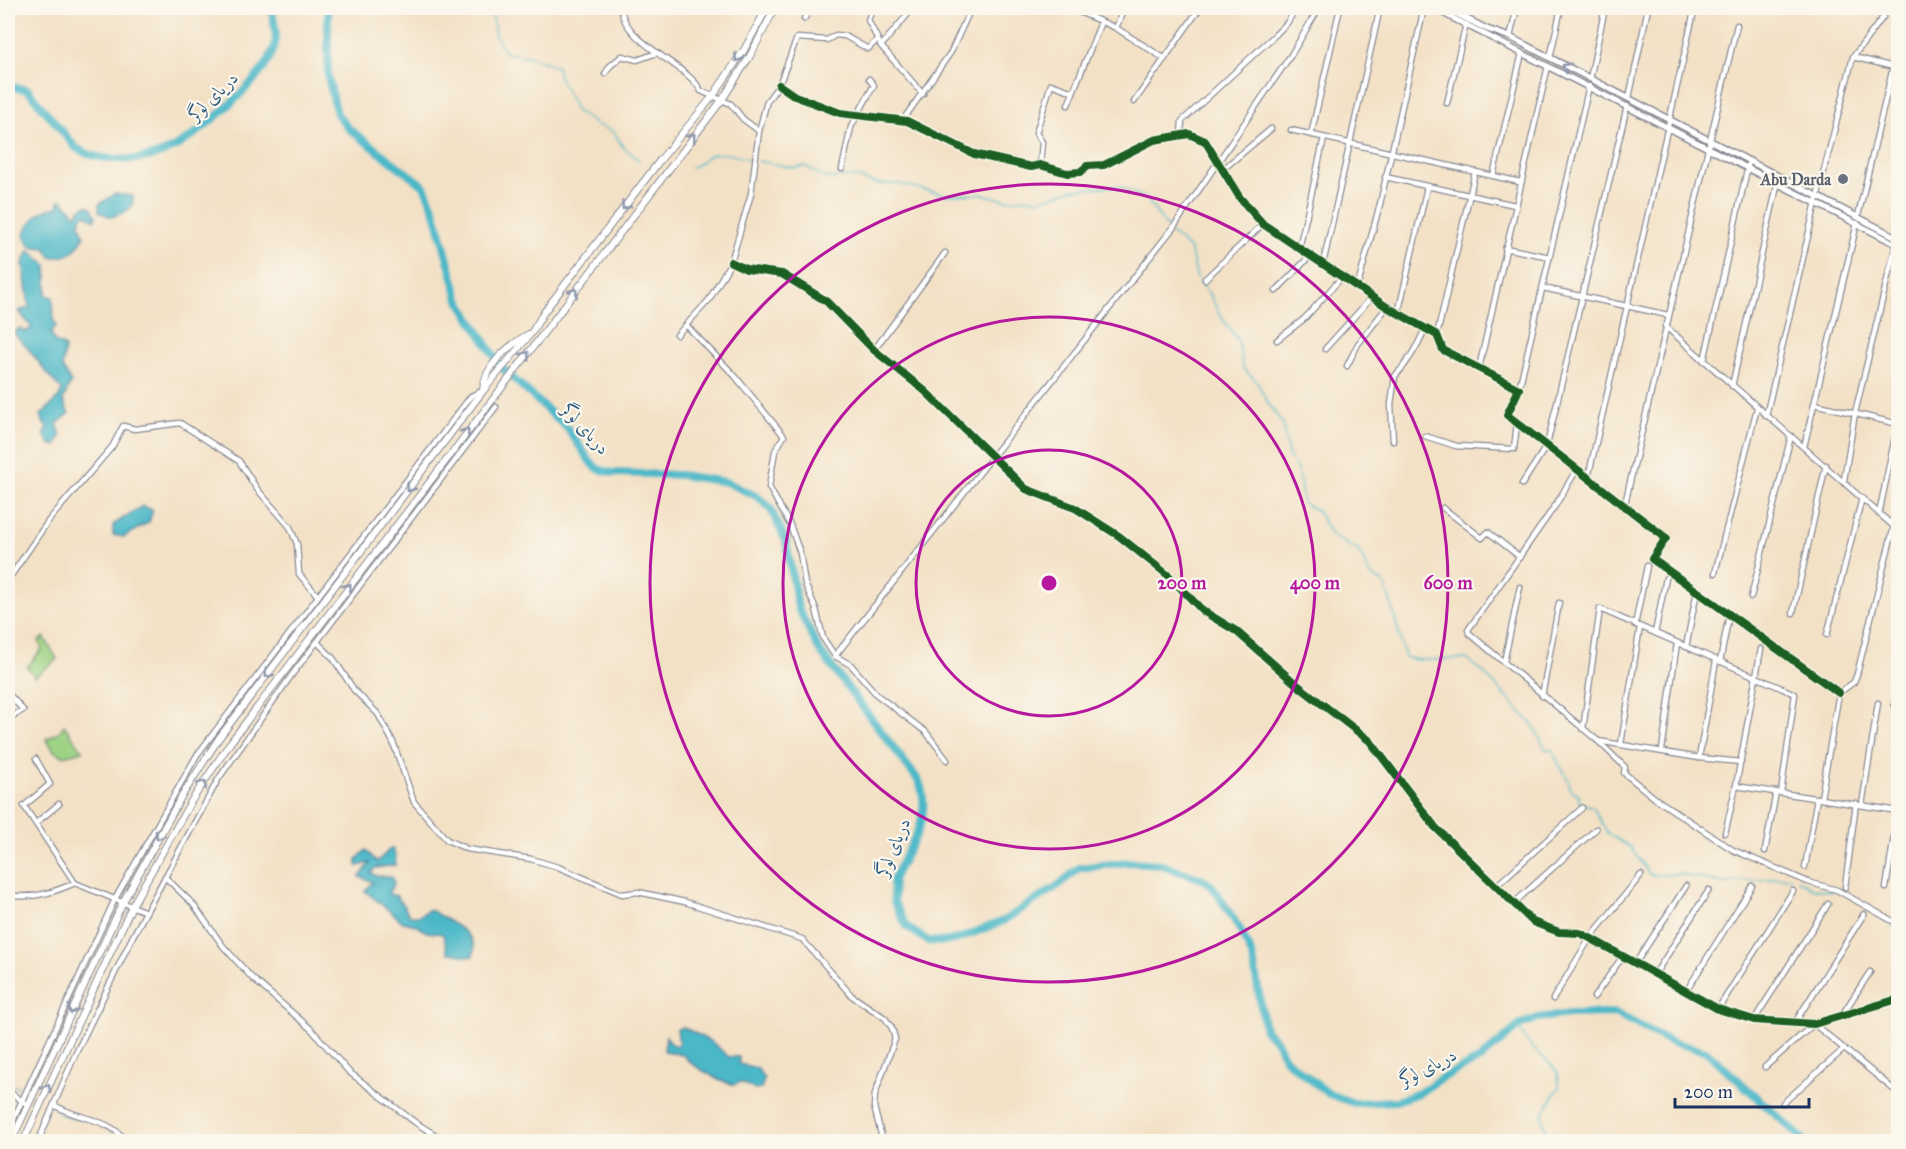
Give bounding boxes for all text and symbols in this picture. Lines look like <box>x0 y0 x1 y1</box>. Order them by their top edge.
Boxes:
one-way arrow <box>734 52 745 63</box>
one-way arrow <box>1562 63 1573 74</box>
water label: دریای لوگر <box>182 66 243 126</box>
one-way arrow <box>685 132 696 143</box>
place label: Abu Darda <box>1759 170 1832 189</box>
marker: Abu Darda <box>1836 172 1850 186</box>
one-way arrow <box>622 199 633 210</box>
one-way arrow <box>567 287 578 298</box>
one-way arrow <box>518 351 529 362</box>
water label: دریای لوگر <box>556 397 616 459</box>
one-way arrow <box>459 428 470 439</box>
one-way arrow <box>406 481 417 492</box>
text: 200 m <box>1158 572 1207 594</box>
text: 400 m <box>1290 572 1341 595</box>
text: 600 m <box>1423 572 1473 594</box>
centre of rings <box>1039 573 1059 593</box>
one-way arrow <box>340 583 351 594</box>
one-way arrow <box>264 668 275 679</box>
one-way arrow <box>195 780 207 790</box>
water label: دریای لوگر <box>869 814 915 881</box>
one-way arrow <box>155 830 166 840</box>
one-way arrow <box>68 1004 80 1015</box>
water label: دریای لوگر <box>1394 1042 1461 1091</box>
scale bar <box>1675 1071 1808 1109</box>
text: 200 m <box>1684 1081 1733 1103</box>
one-way arrow <box>40 1084 52 1095</box>

